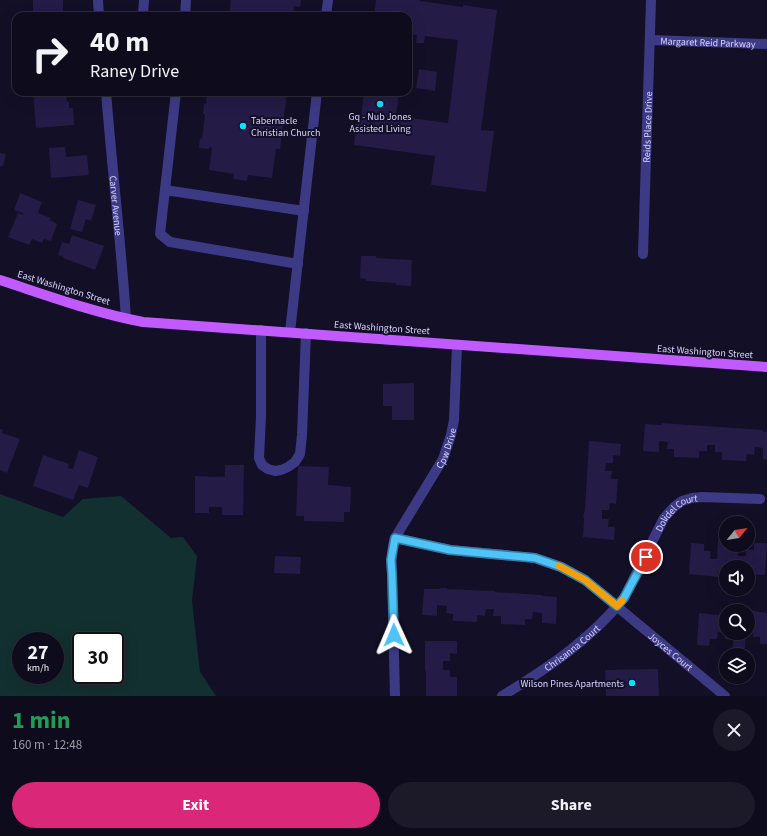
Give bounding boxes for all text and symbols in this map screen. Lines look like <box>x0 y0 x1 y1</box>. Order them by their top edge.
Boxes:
text: 40 m <box>90 22 149 62</box>
icon: right <box>24 28 76 80</box>
street label: Margaret Reid Parkway <box>660 34 756 52</box>
text: Raney Drive <box>90 59 179 84</box>
street label: Reids Place Drive <box>640 91 656 163</box>
marker: Gq - Nub Jones Assisted Living <box>375 99 385 109</box>
place label: Gq - Nub Jones Assisted Living <box>348 110 412 136</box>
place label: Tabernacle Christian Church <box>251 114 320 140</box>
marker: Tabernacle Christian Church <box>238 121 248 131</box>
street label: Carver Avenue <box>106 175 125 236</box>
street label: East Washington Street <box>16 267 112 309</box>
street label: East Washington Street <box>333 318 431 338</box>
street label: East Washington Street <box>656 342 754 362</box>
street label: Cpw Drive <box>433 427 460 472</box>
street label: Dolidel Court <box>652 491 699 534</box>
north arrow <box>719 516 755 552</box>
map controls <box>719 516 755 684</box>
pin <box>629 540 663 574</box>
icon: arrive <box>635 546 657 568</box>
button: sound <box>719 560 755 596</box>
button: search <box>719 604 755 640</box>
position arrow <box>373 614 415 656</box>
street label: Chrisanna Court <box>542 621 604 675</box>
street label: Joyces Court <box>645 629 696 675</box>
speed limit sign: 30 <box>72 632 124 684</box>
text: 27 <box>27 639 49 667</box>
button: layers <box>719 648 755 684</box>
text: km/h <box>27 661 49 675</box>
place label: Wilson Pines Apartments <box>520 677 624 691</box>
marker: Wilson Pines Apartments <box>627 678 637 688</box>
text: 1 min <box>12 703 70 738</box>
button: close <box>713 709 755 751</box>
text: 160 m · 12:48 <box>12 736 82 754</box>
button: Exit <box>12 782 380 828</box>
button: Share <box>388 782 755 828</box>

